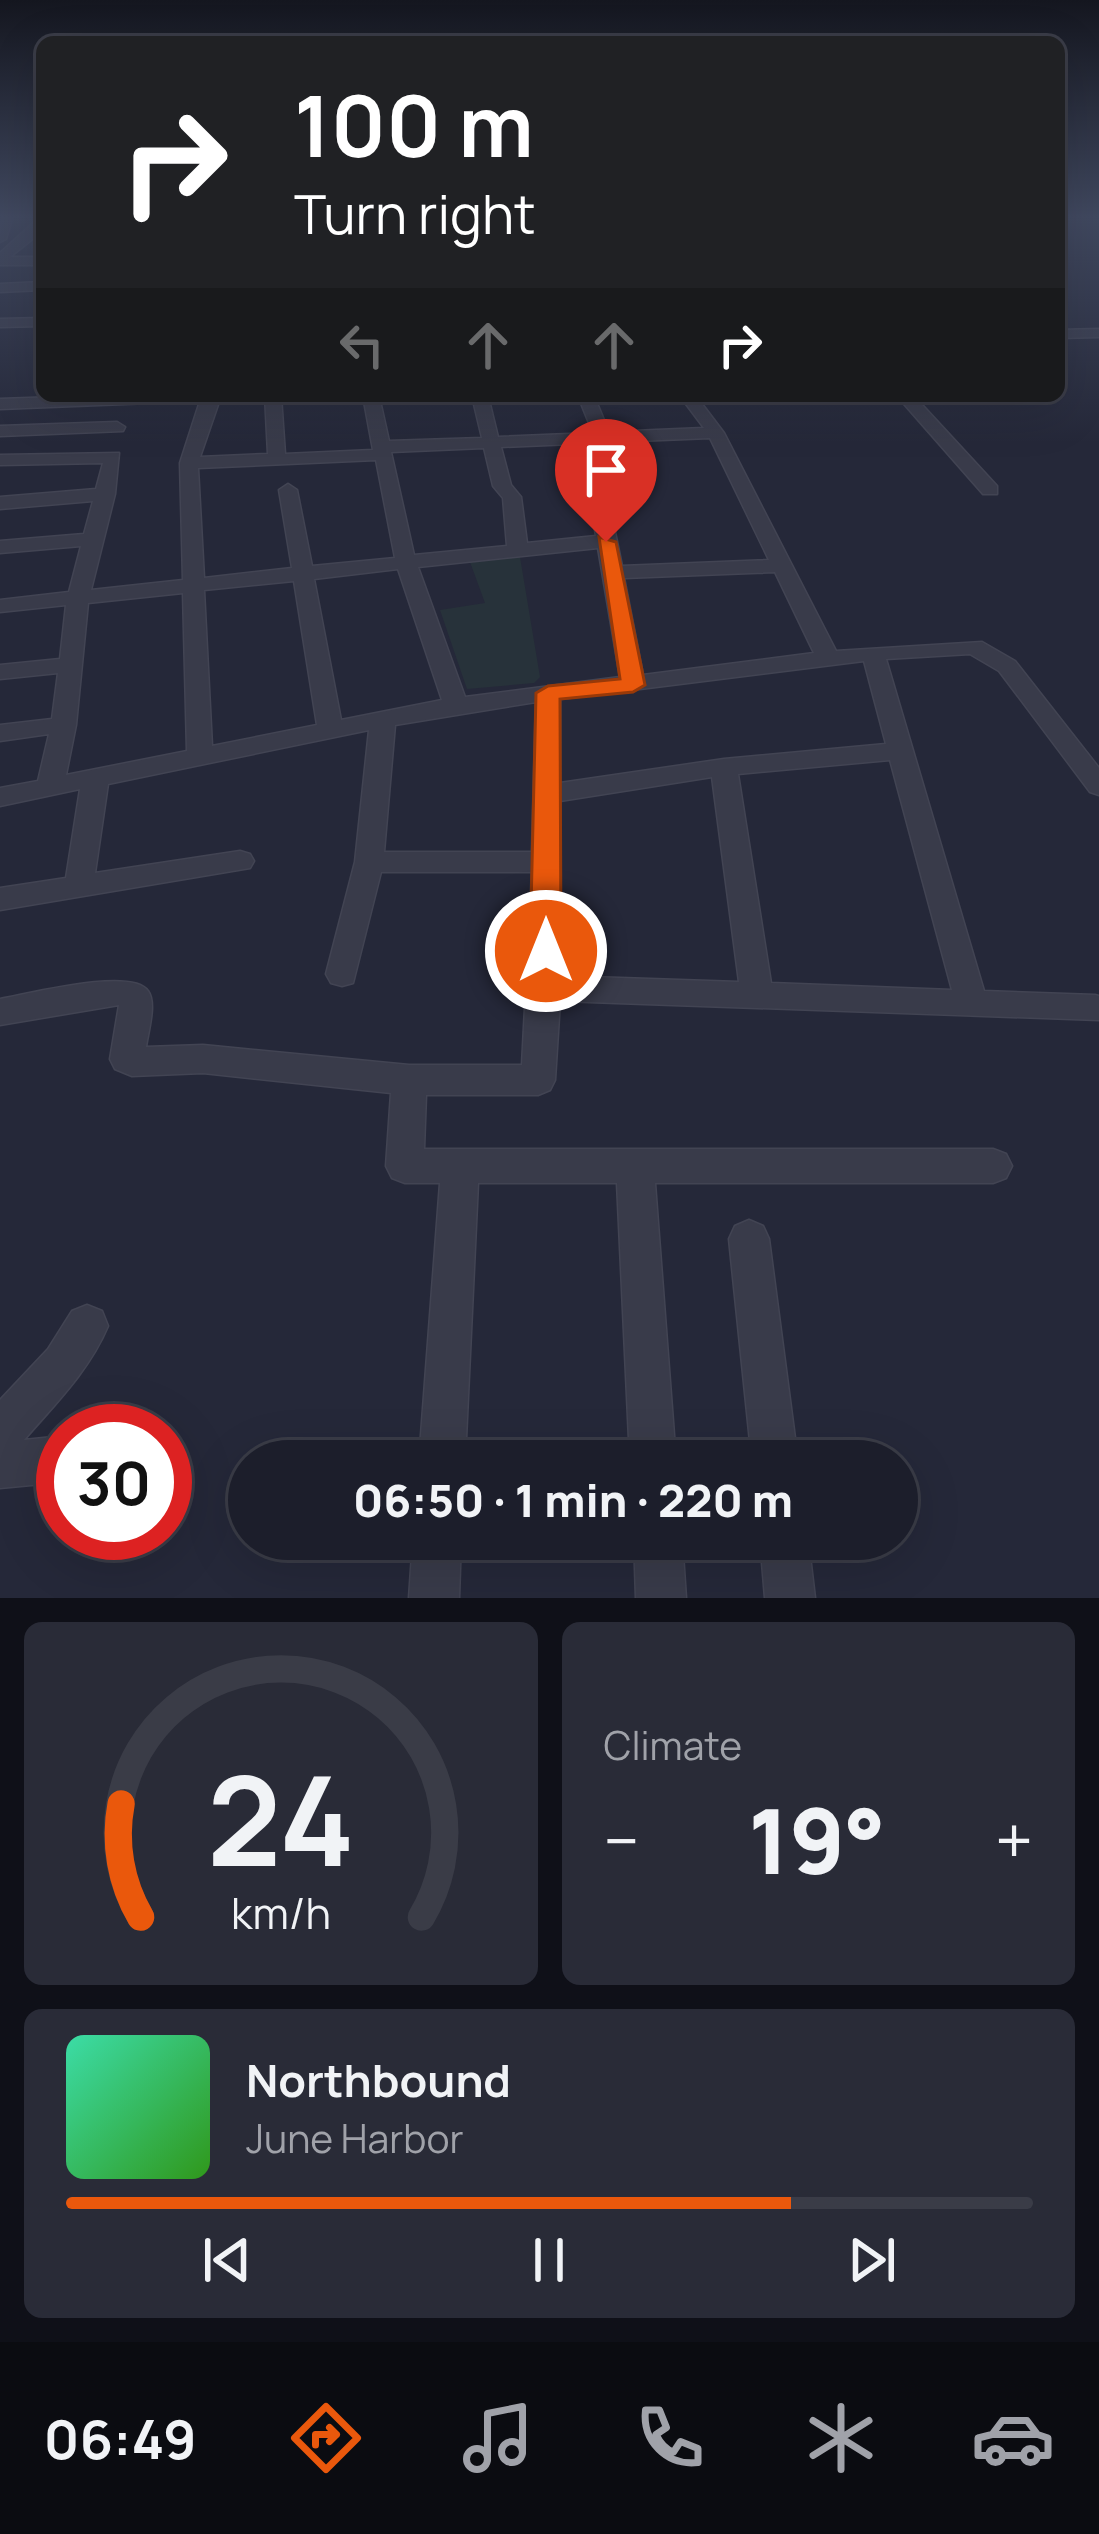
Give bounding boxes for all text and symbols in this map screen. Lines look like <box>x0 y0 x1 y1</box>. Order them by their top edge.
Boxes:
text: 100 m <box>294 67 534 182</box>
icon: right <box>96 84 252 240</box>
text: Turn right <box>294 176 536 250</box>
icon: left <box>329 312 395 378</box>
icon: ahead <box>455 312 521 378</box>
icon: ahead <box>581 312 647 378</box>
icon: right <box>707 312 773 378</box>
pin <box>555 419 657 542</box>
icon: arrive <box>573 437 639 503</box>
position arrow <box>483 888 609 1014</box>
speed limit sign: 30 <box>36 1404 192 1560</box>
text: 06:50 · 1 min · 220 m <box>353 1469 793 1531</box>
text: Climate <box>604 1718 742 1772</box>
text: 24 <box>207 1733 355 1903</box>
text: 19° <box>748 1778 886 1901</box>
text: − <box>604 1795 639 1885</box>
text: + <box>995 1795 1033 1885</box>
text: km/h <box>231 1882 331 1941</box>
text: Northbound <box>246 2049 511 2111</box>
text: June Harbor <box>246 2111 464 2165</box>
icon: previous <box>194 2227 260 2293</box>
icon: pause <box>516 2227 582 2293</box>
icon: next <box>839 2227 905 2293</box>
icon: directions <box>284 2396 368 2480</box>
icon: music <box>456 2396 540 2480</box>
icon: phone <box>628 2396 712 2480</box>
icon: climate <box>799 2396 883 2480</box>
icon: car <box>971 2396 1055 2480</box>
text: 06:49 <box>44 2401 197 2475</box>

